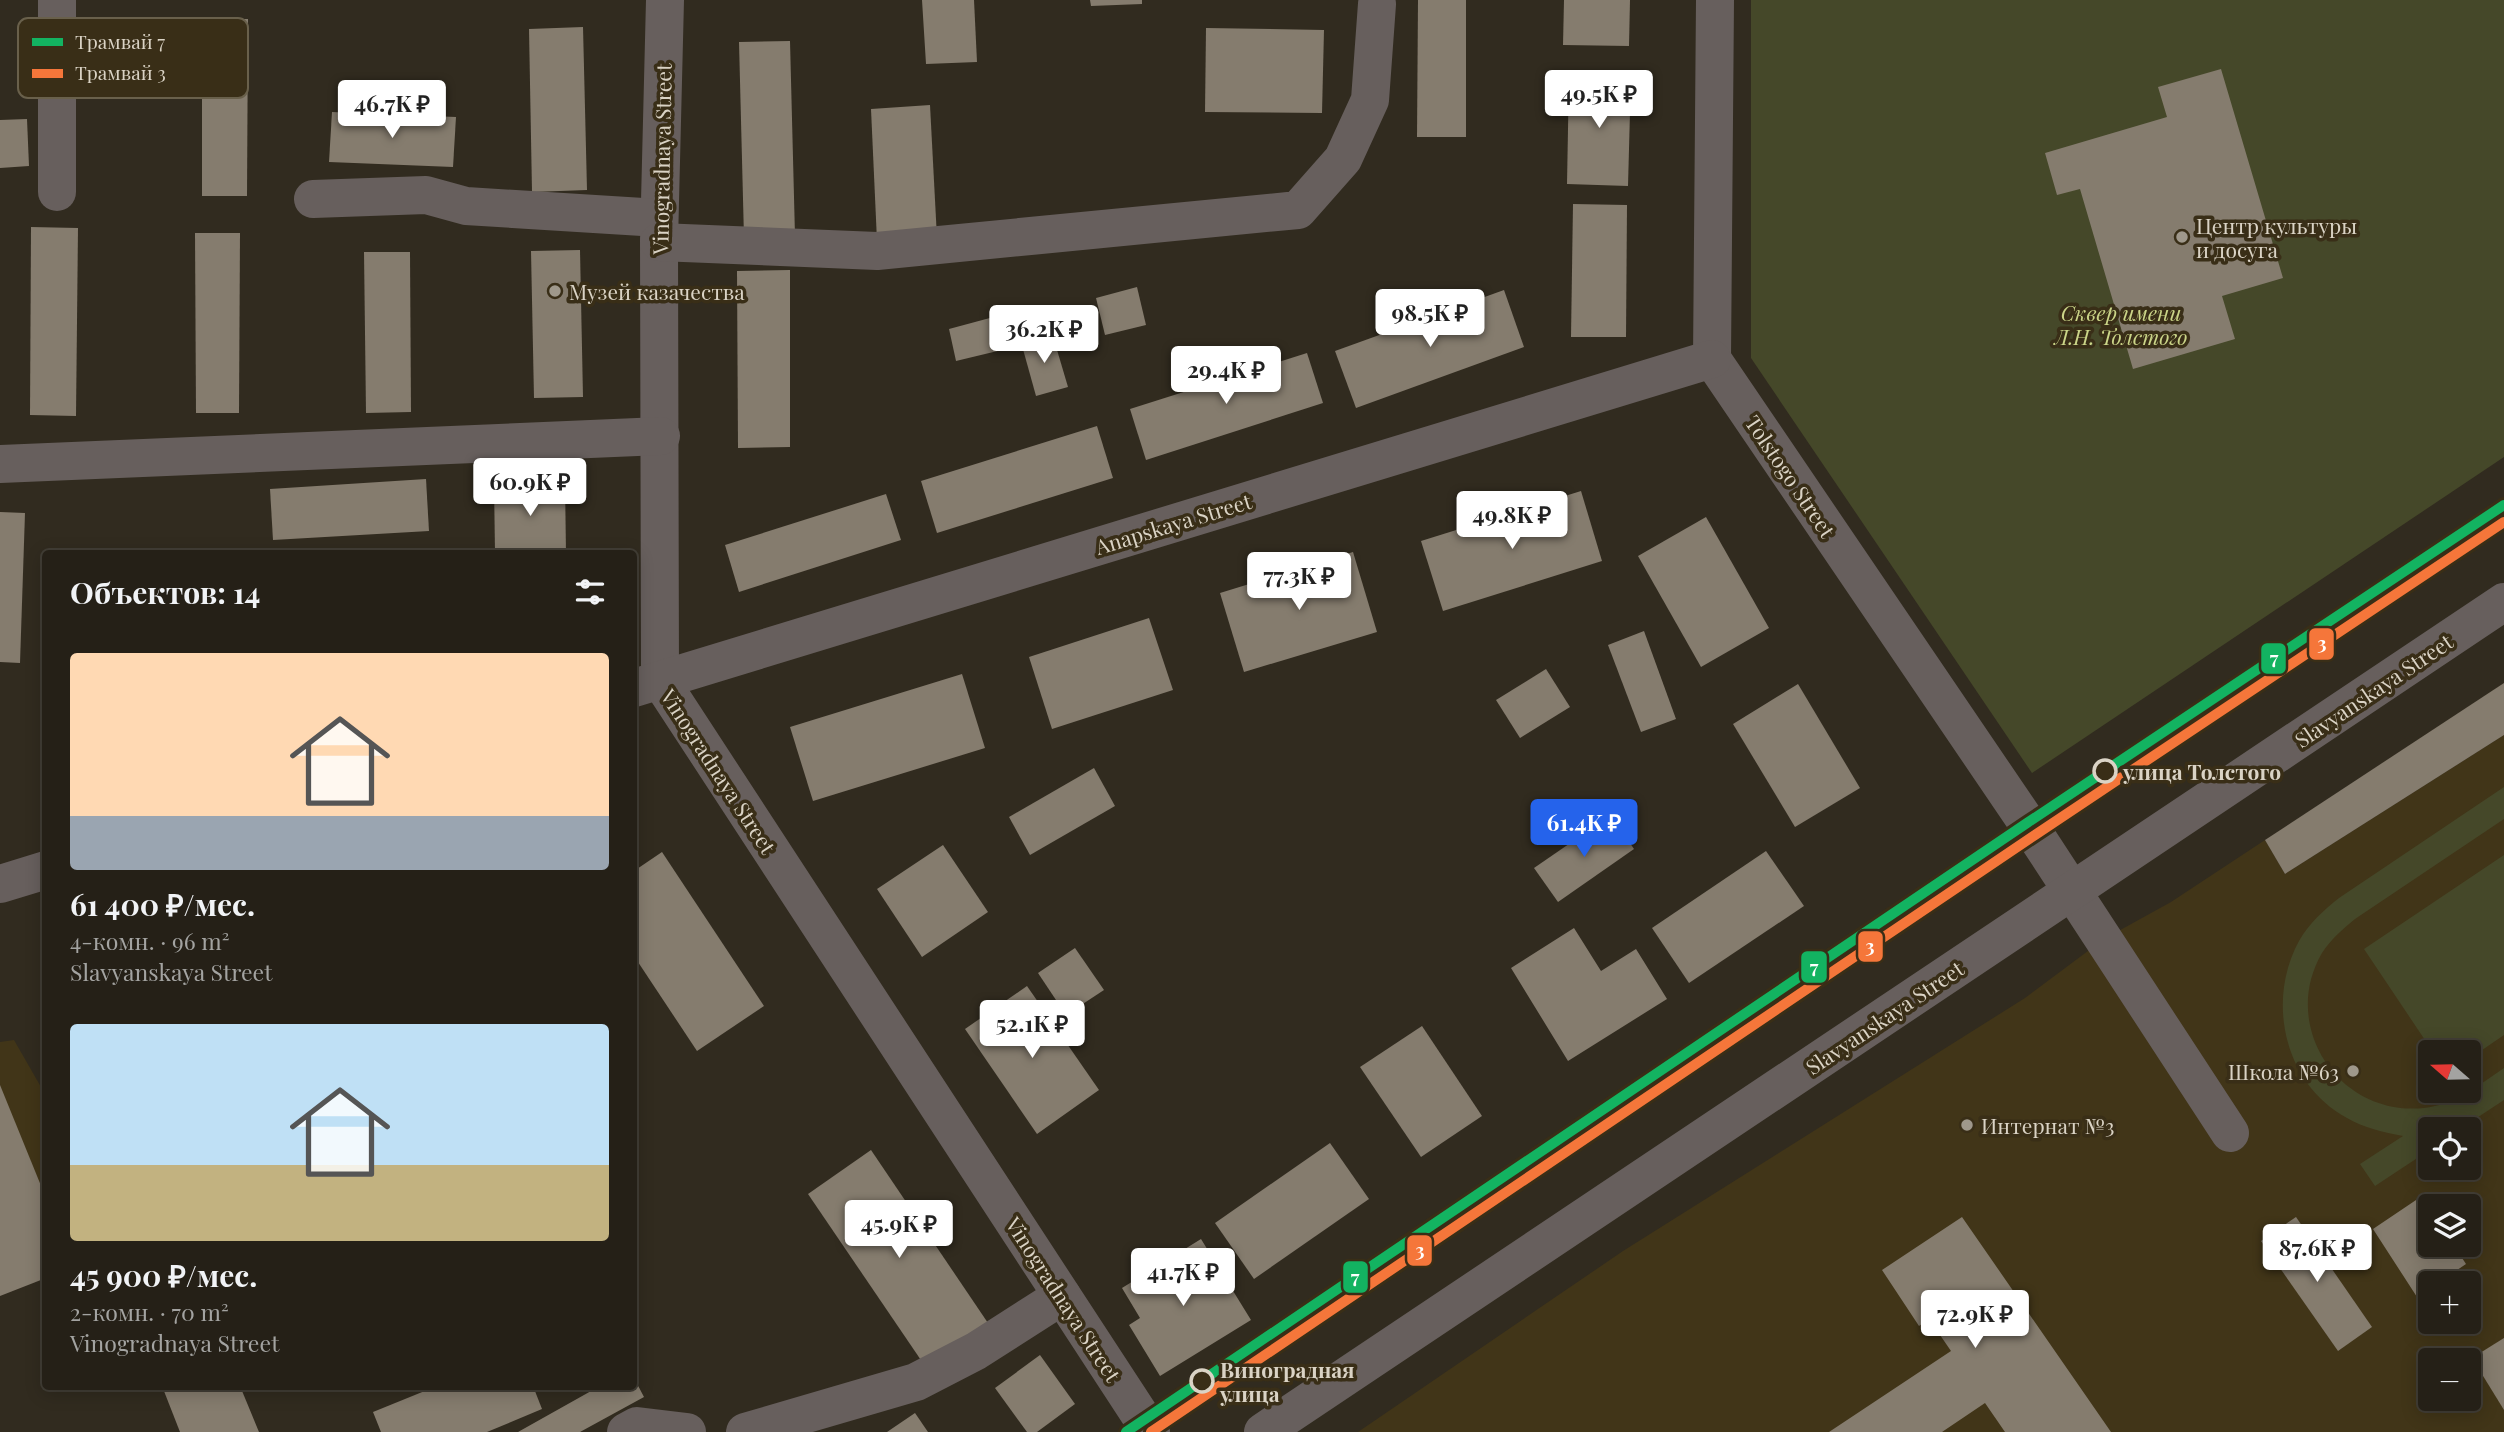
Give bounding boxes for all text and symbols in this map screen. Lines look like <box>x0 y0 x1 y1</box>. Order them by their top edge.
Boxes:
legend <box>18 18 248 98</box>
text: Трамвай 7 <box>75 28 165 54</box>
text: Трамвай 3 <box>75 59 166 85</box>
street label: Vinogradnaya Street <box>645 63 677 256</box>
pin: 49.5K ₽ <box>1534 71 1664 130</box>
text: 49.5K ₽ <box>1561 77 1637 108</box>
pin: 46.7K ₽ <box>327 80 457 140</box>
text: 46.7K ₽ <box>354 87 430 118</box>
place label: Центр культуры и досуга <box>2196 211 2357 263</box>
marker: Центр культуры и досуга <box>2174 229 2190 245</box>
place label: Музей казачества <box>569 277 745 305</box>
marker: Музей казачества <box>547 283 563 299</box>
pin: 98.5K ₽ <box>1365 290 1495 349</box>
text: 98.5K ₽ <box>1391 296 1469 327</box>
park label: Сквер имени Л.Н. Толстого <box>2053 298 2187 350</box>
pin: 36.2K ₽ <box>979 306 1109 365</box>
text: 36.2K ₽ <box>1005 312 1083 343</box>
pin: 29.4K ₽ <box>1161 346 1291 406</box>
text: 29.4K ₽ <box>1187 353 1265 384</box>
street label: Tolstogo Street <box>1740 409 1843 543</box>
pin: 60.9K ₽ <box>465 458 595 518</box>
text: 60.9K ₽ <box>489 465 571 496</box>
street label: Anapskaya Street <box>1091 486 1255 560</box>
pin: 49.8K ₽ <box>1447 491 1577 551</box>
text: 49.8K ₽ <box>1473 498 1551 529</box>
pin: 77.3K ₽ <box>1234 552 1364 612</box>
text: 77.3K ₽ <box>1263 559 1335 590</box>
text: Объектов: 14 <box>70 572 260 612</box>
icon: filters <box>571 573 609 611</box>
street label: Slavyanskaya Street <box>2289 626 2458 753</box>
line badge: 3 <box>2308 627 2335 661</box>
text: 3 <box>2317 629 2327 655</box>
line badge: 7 <box>2260 642 2287 675</box>
text: 7 <box>2270 644 2279 670</box>
street label: Vinogradnaya Street <box>655 682 783 859</box>
icon: home <box>277 698 403 824</box>
place label: улица Толстого <box>2122 757 2281 785</box>
marker: улица Толстого <box>2093 759 2117 783</box>
pin: 61.4K ₽ <box>1519 800 1649 859</box>
text: 61.4K ₽ <box>1546 806 1622 837</box>
text: 61 400 ₽/мес. <box>70 884 255 924</box>
text: 4-комн. · 96 m² <box>70 925 229 956</box>
line badge: 3 <box>1857 930 1884 963</box>
text: 3 <box>1865 932 1875 958</box>
line badge: 7 <box>1800 950 1828 984</box>
street label: Slavyanskaya Street <box>1800 953 1969 1080</box>
text: 7 <box>1810 953 1819 979</box>
text: Slavyanskaya Street <box>70 956 272 987</box>
pin: 52.1K ₽ <box>967 1000 1097 1060</box>
text: 52.1K ₽ <box>996 1007 1068 1038</box>
north arrow <box>2418 1040 2482 1102</box>
map controls <box>2418 1040 2481 1411</box>
place label: Школа №63 <box>2228 1057 2339 1085</box>
marker: Школа №63 <box>2345 1063 2361 1079</box>
icon: home <box>277 1069 403 1195</box>
place label: Интернат №3 <box>1981 1111 2115 1139</box>
marker: Интернат №3 <box>1959 1117 1975 1133</box>
button: locate <box>2418 1117 2481 1180</box>
button: layers <box>2418 1194 2481 1257</box>
pin: 45.9K ₽ <box>834 1200 964 1260</box>
text: 45.9K ₽ <box>861 1207 937 1238</box>
street label: Vinogradnaya Street <box>1000 1210 1128 1387</box>
pin: 87.6K ₽ <box>2252 1224 2382 1284</box>
text: 87.6K ₽ <box>2279 1231 2355 1262</box>
line badge: 3 <box>1406 1234 1433 1267</box>
text: 3 <box>1415 1236 1425 1262</box>
pin: 41.7K ₽ <box>1118 1248 1248 1308</box>
text: 45 900 ₽/мес. <box>70 1255 257 1295</box>
text: 41.7K ₽ <box>1147 1255 1219 1286</box>
line badge: 7 <box>1342 1260 1369 1294</box>
text: 7 <box>1351 1263 1360 1289</box>
button: + <box>2418 1271 2481 1334</box>
pin: 72.9K ₽ <box>1910 1290 2040 1350</box>
text: 2-комн. · 70 m² <box>70 1296 229 1327</box>
text: 72.9K ₽ <box>1937 1297 2013 1328</box>
text: Vinogradnaya Street <box>70 1327 279 1358</box>
button: − <box>2418 1348 2481 1411</box>
place label: Виноградная улица <box>1219 1355 1354 1407</box>
marker: Виноградная улица <box>1190 1369 1214 1393</box>

